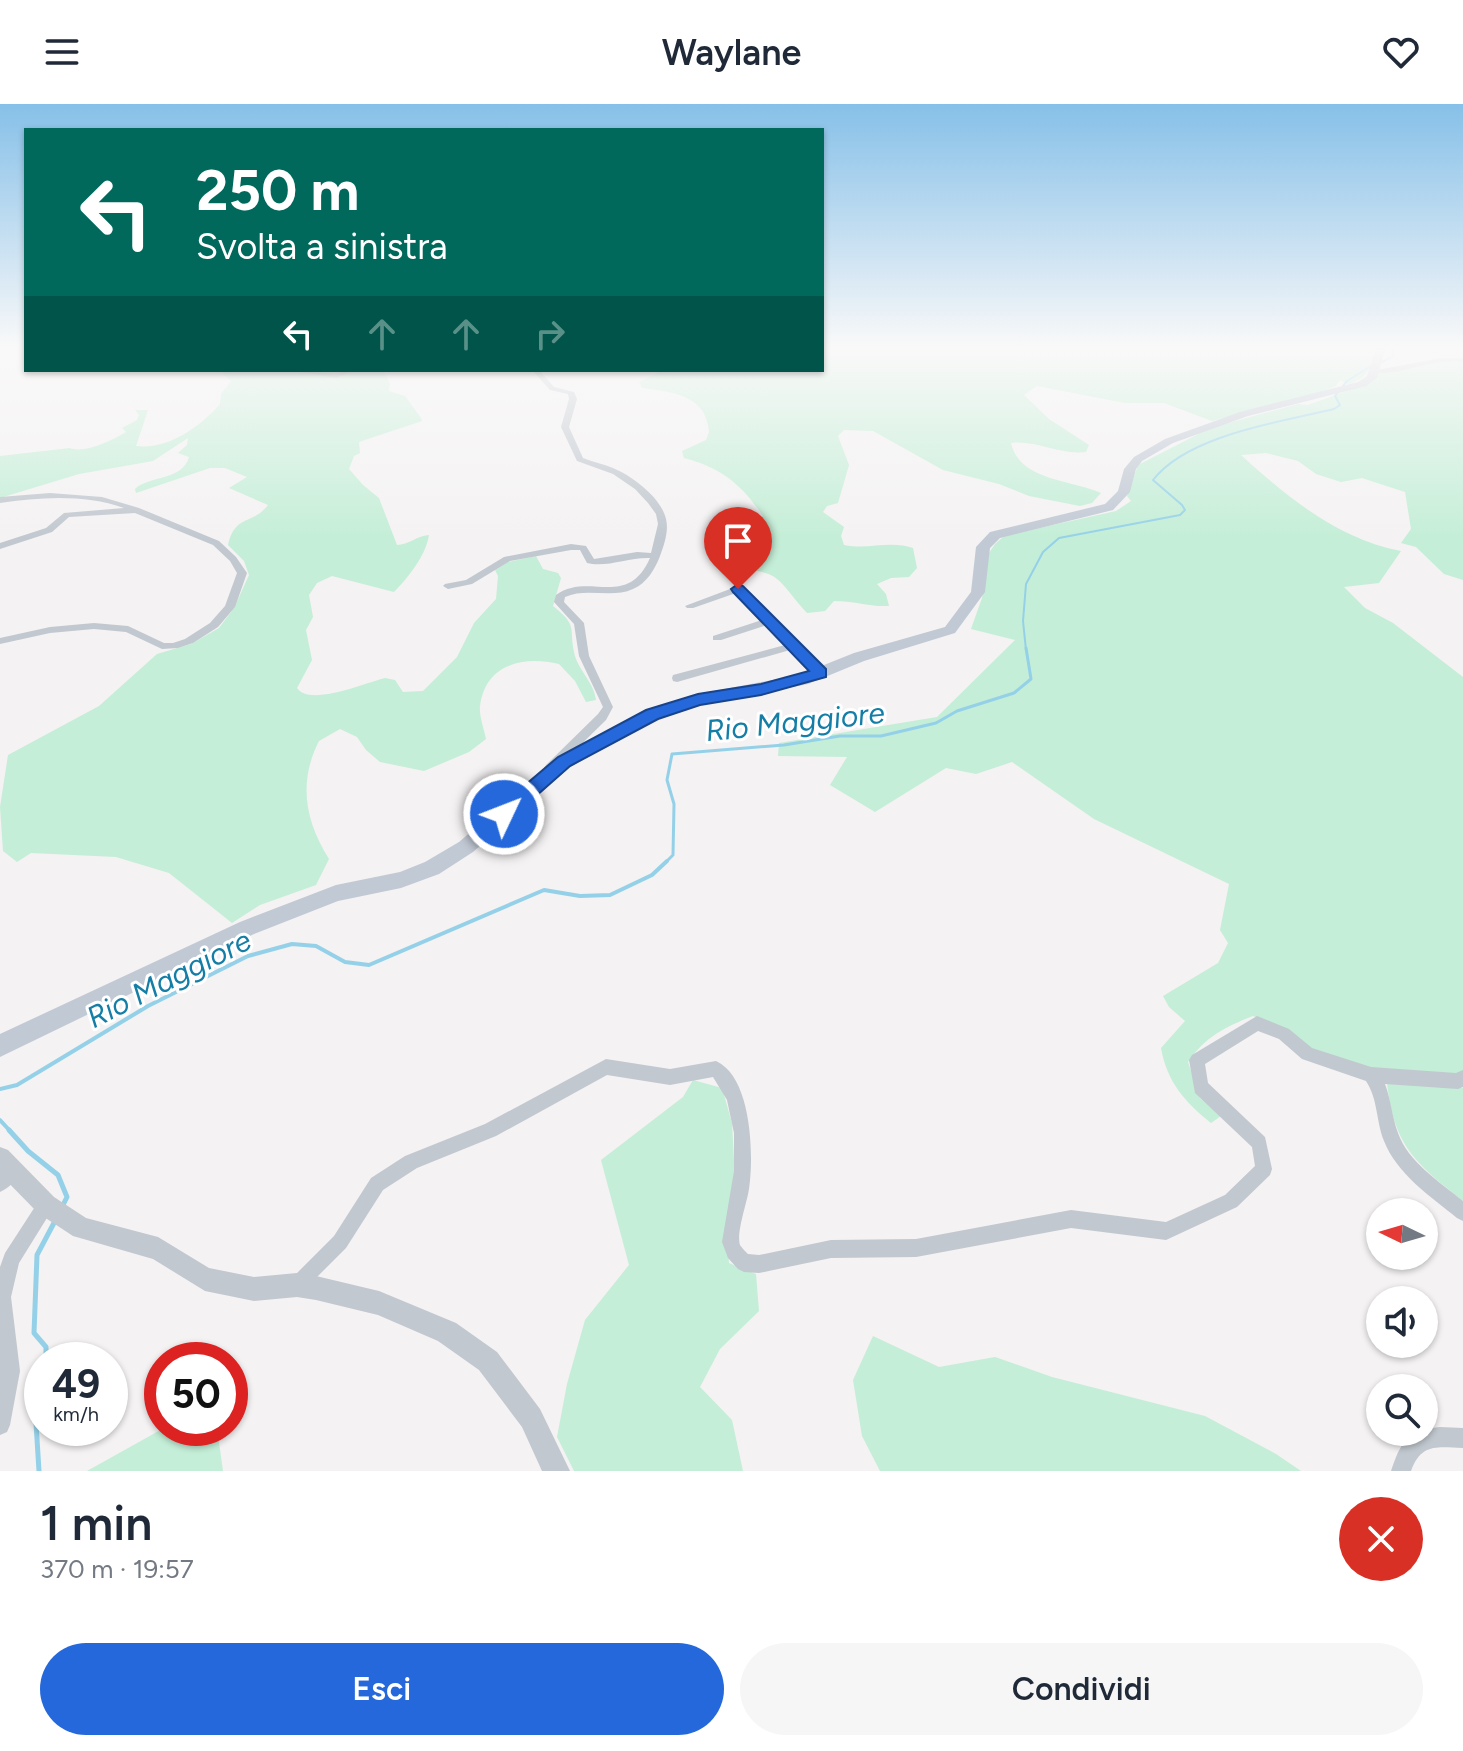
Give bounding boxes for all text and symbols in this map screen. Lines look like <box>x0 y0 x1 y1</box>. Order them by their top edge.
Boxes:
icon: menu <box>40 30 84 74</box>
icon: heart <box>1379 30 1423 74</box>
text: Waylane <box>662 31 801 74</box>
text: 250 m <box>196 157 359 224</box>
icon: left <box>64 160 168 264</box>
text: Svolta a sinistra <box>196 225 448 268</box>
icon: left <box>276 312 320 356</box>
icon: ahead <box>360 312 404 356</box>
icon: ahead <box>444 312 488 356</box>
icon: right <box>528 312 572 356</box>
pin <box>704 507 772 589</box>
icon: arrive <box>716 519 760 563</box>
water label: Rio Maggiore <box>704 694 886 749</box>
position arrow <box>462 772 546 856</box>
water label: Rio Maggiore <box>80 921 257 1036</box>
north arrow <box>1366 1198 1438 1270</box>
map controls <box>1366 1198 1438 1446</box>
button: sound <box>1366 1286 1438 1358</box>
speed limit sign: 50 <box>144 1342 248 1446</box>
text: 49 <box>52 1360 100 1408</box>
button: search <box>1366 1374 1438 1446</box>
text: km/h <box>53 1402 99 1426</box>
text: 1 min <box>40 1494 152 1552</box>
button: close <box>1339 1497 1423 1581</box>
text: 370 m · 19:57 <box>40 1553 194 1585</box>
button: Esci <box>40 1643 724 1735</box>
button: Condividi <box>740 1643 1423 1735</box>

